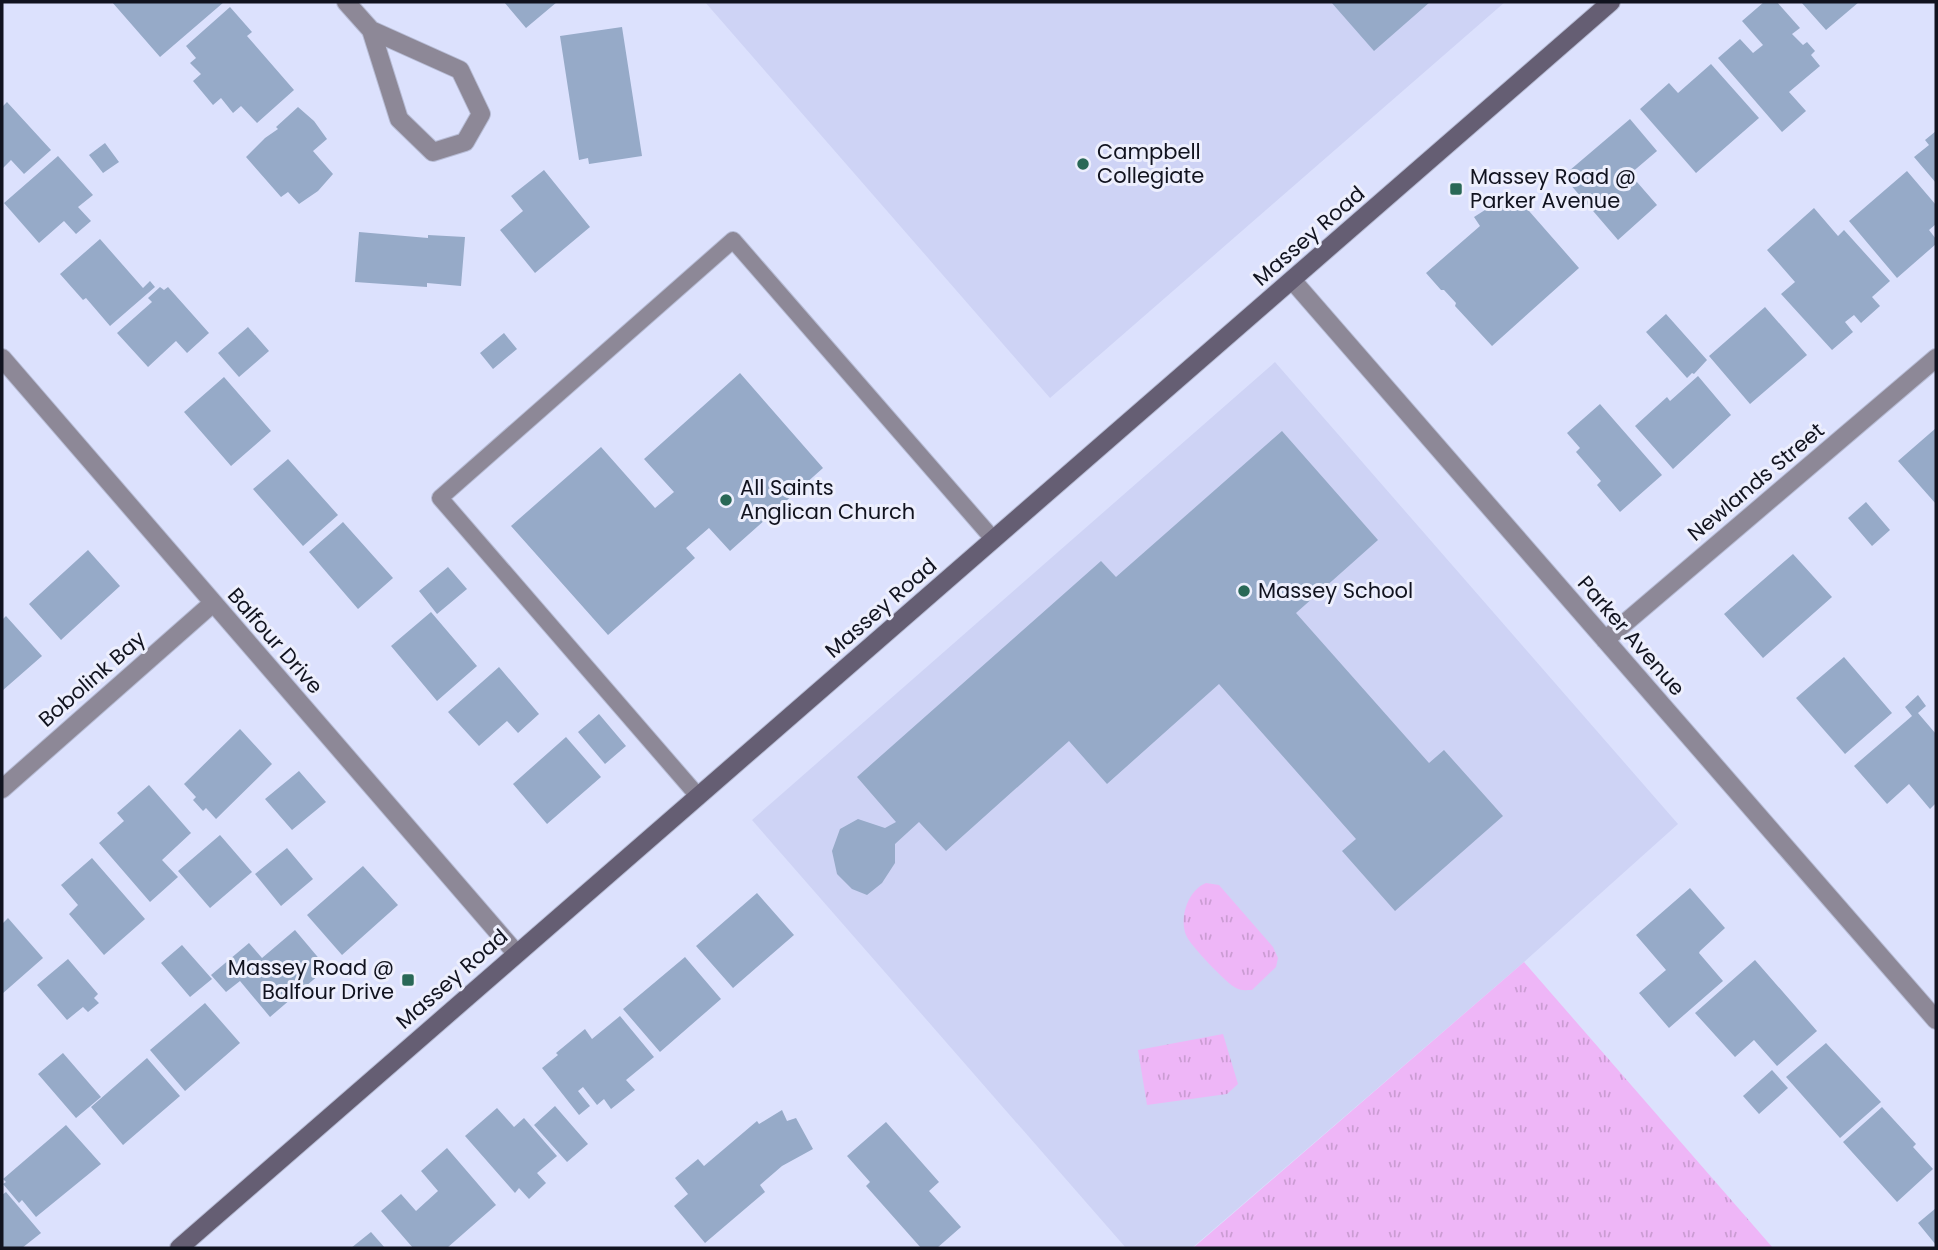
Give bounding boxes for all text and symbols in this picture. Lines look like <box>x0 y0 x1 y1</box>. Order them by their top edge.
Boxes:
place label: Campbell Collegiate <box>1097 137 1204 190</box>
marker: Campbell Collegiate <box>1075 156 1091 172</box>
place label: Massey Road @ Parker Avenue <box>1470 162 1636 215</box>
street label: Massey Road <box>1247 179 1371 292</box>
marker: Massey Road @ Parker Avenue <box>1448 181 1464 197</box>
street label: Newlands Street <box>1681 416 1830 547</box>
place label: All Saints Anglican Church <box>740 473 915 526</box>
marker: All Saints Anglican Church <box>718 492 734 508</box>
street label: Massey Road <box>819 551 943 664</box>
street label: Parker Avenue <box>1571 569 1692 702</box>
place label: Massey School <box>1258 576 1413 605</box>
street label: Balfour Drive <box>221 581 330 700</box>
marker: Massey School <box>1236 583 1252 599</box>
street label: Bobolink Bay <box>32 624 152 733</box>
street label: Massey Road <box>390 922 514 1035</box>
place label: Massey Road @ Balfour Drive <box>228 953 394 1006</box>
marker: Massey Road @ Balfour Drive <box>400 972 416 988</box>

